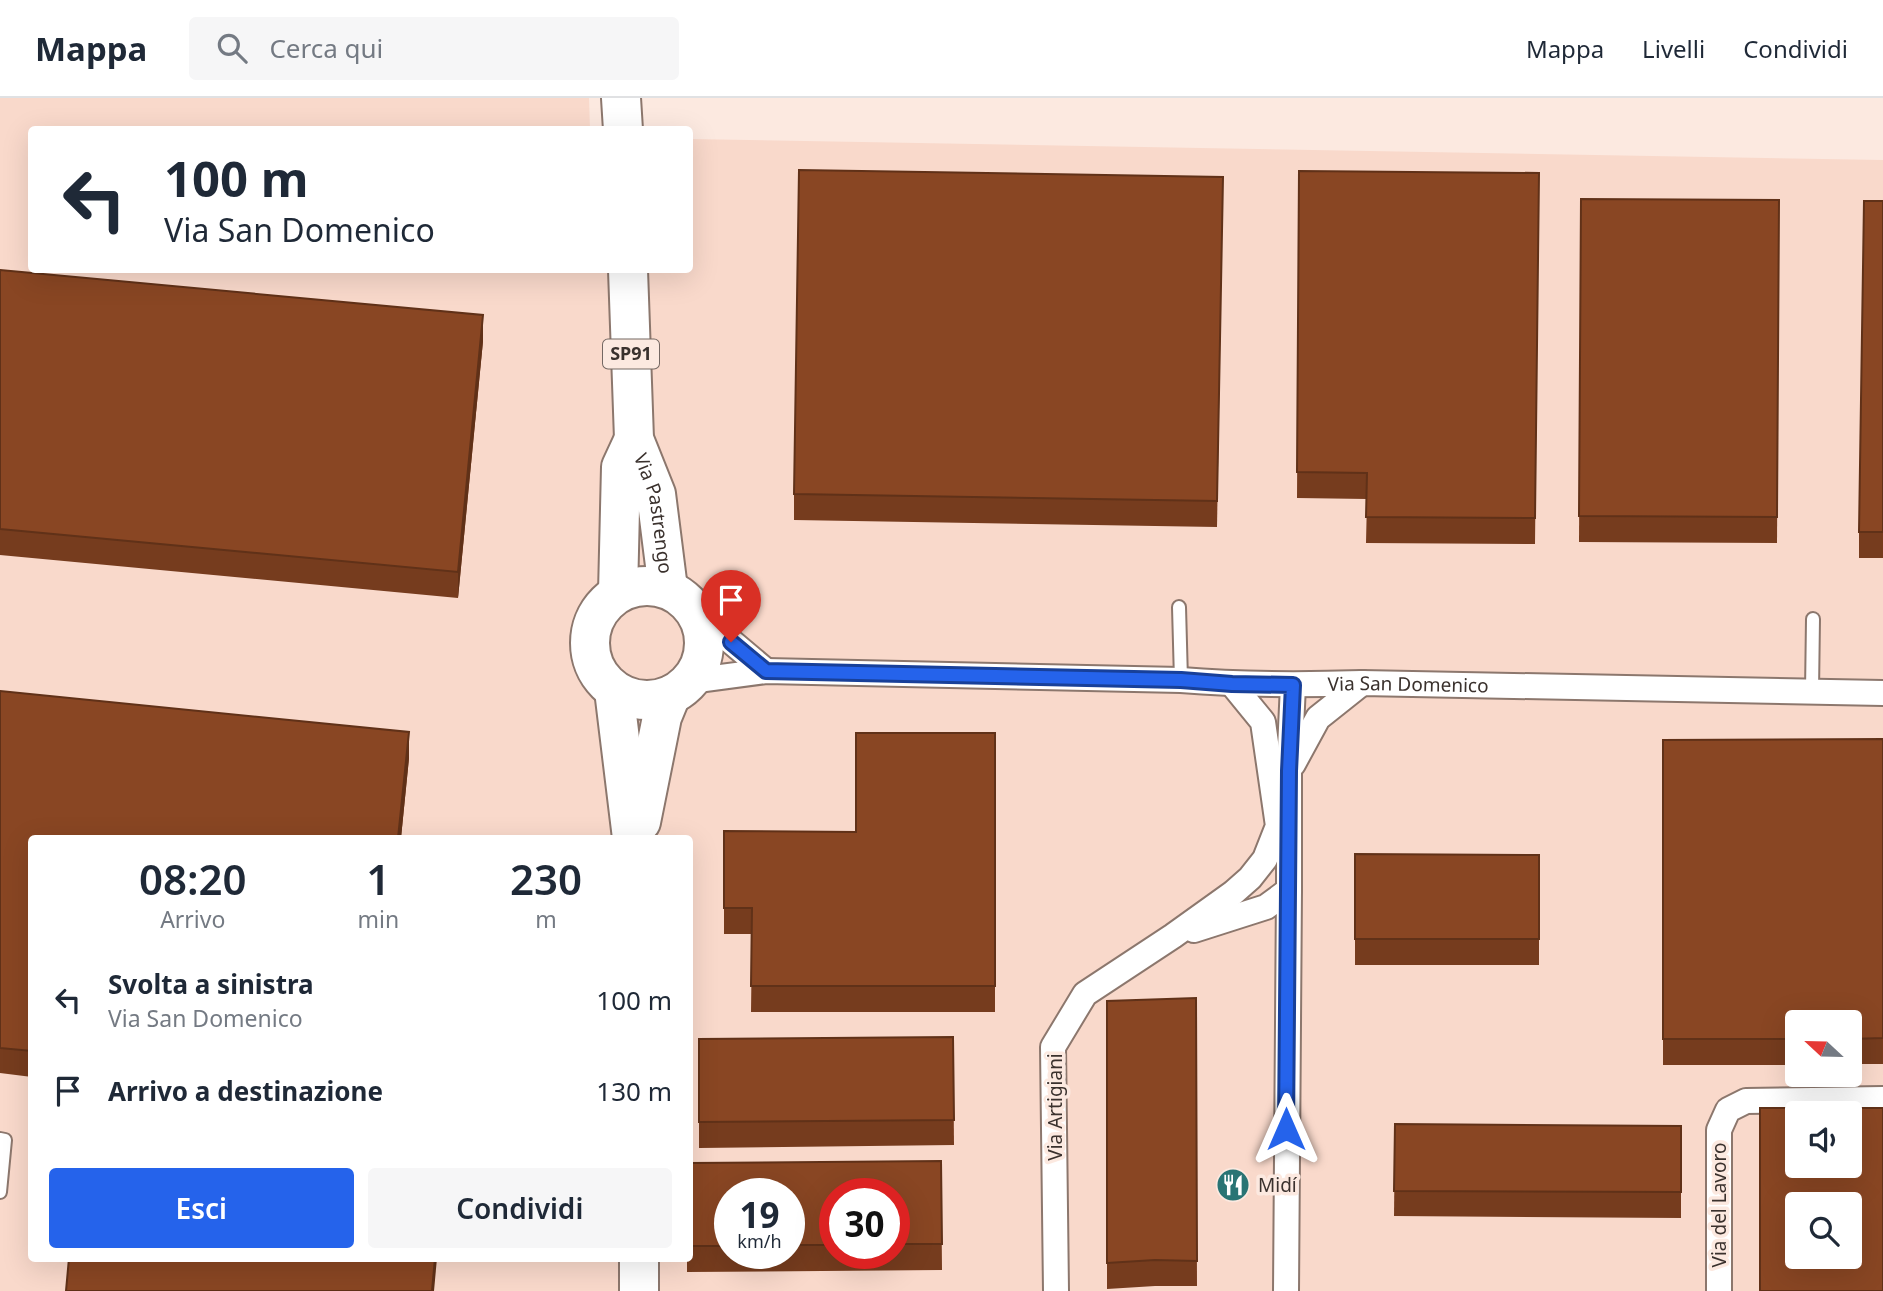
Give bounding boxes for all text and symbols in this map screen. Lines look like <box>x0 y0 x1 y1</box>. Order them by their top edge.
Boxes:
search box <box>189 17 679 80</box>
text: Mappa <box>35 26 147 71</box>
icon: search <box>213 29 251 67</box>
text: Cerca qui <box>269 30 383 66</box>
text: Mappa <box>1526 32 1604 65</box>
text: Livelli <box>1642 32 1705 65</box>
text: Condividi <box>1743 32 1848 65</box>
text: 100 m <box>164 145 309 211</box>
icon: left <box>49 154 140 245</box>
text: Via San Domenico <box>164 208 435 251</box>
road number: SP91 <box>603 340 659 368</box>
street label: Via Pastrengo <box>628 449 679 575</box>
pin <box>701 570 761 642</box>
icon: arrive <box>712 581 750 619</box>
street label: Via San Domenico <box>1327 670 1489 698</box>
text: 08:20 <box>139 850 247 907</box>
text: 1 <box>366 850 390 907</box>
text: 230 <box>510 850 582 907</box>
text: Arrivo <box>160 903 225 935</box>
text: min <box>357 903 399 935</box>
text: m <box>535 903 557 935</box>
text: Svolta a sinistra <box>108 966 314 1002</box>
icon: left <box>49 981 87 1019</box>
text: 100 m <box>596 982 672 1018</box>
text: Via San Domenico <box>108 1002 303 1034</box>
north arrow <box>1785 1010 1862 1087</box>
map controls <box>1785 1010 1862 1269</box>
street label: Via Artigiani <box>1042 1053 1068 1161</box>
icon: arrive <box>49 1072 87 1110</box>
text: Arrivo a destinazione <box>108 1073 383 1109</box>
text: 130 m <box>596 1073 672 1109</box>
position arrow <box>1249 1092 1323 1166</box>
button: sound <box>1785 1101 1862 1178</box>
street label: Via del Lavoro <box>1706 1143 1732 1267</box>
restaurant icon: Midí <box>1214 1166 1252 1204</box>
button: Esci <box>49 1168 354 1248</box>
button: Condividi <box>368 1168 672 1248</box>
place label: Midí <box>1258 1172 1298 1198</box>
speed limit sign: 30 <box>819 1178 910 1269</box>
text: 19 <box>739 1191 780 1238</box>
button: search <box>1785 1192 1862 1269</box>
text: km/h <box>737 1229 782 1253</box>

